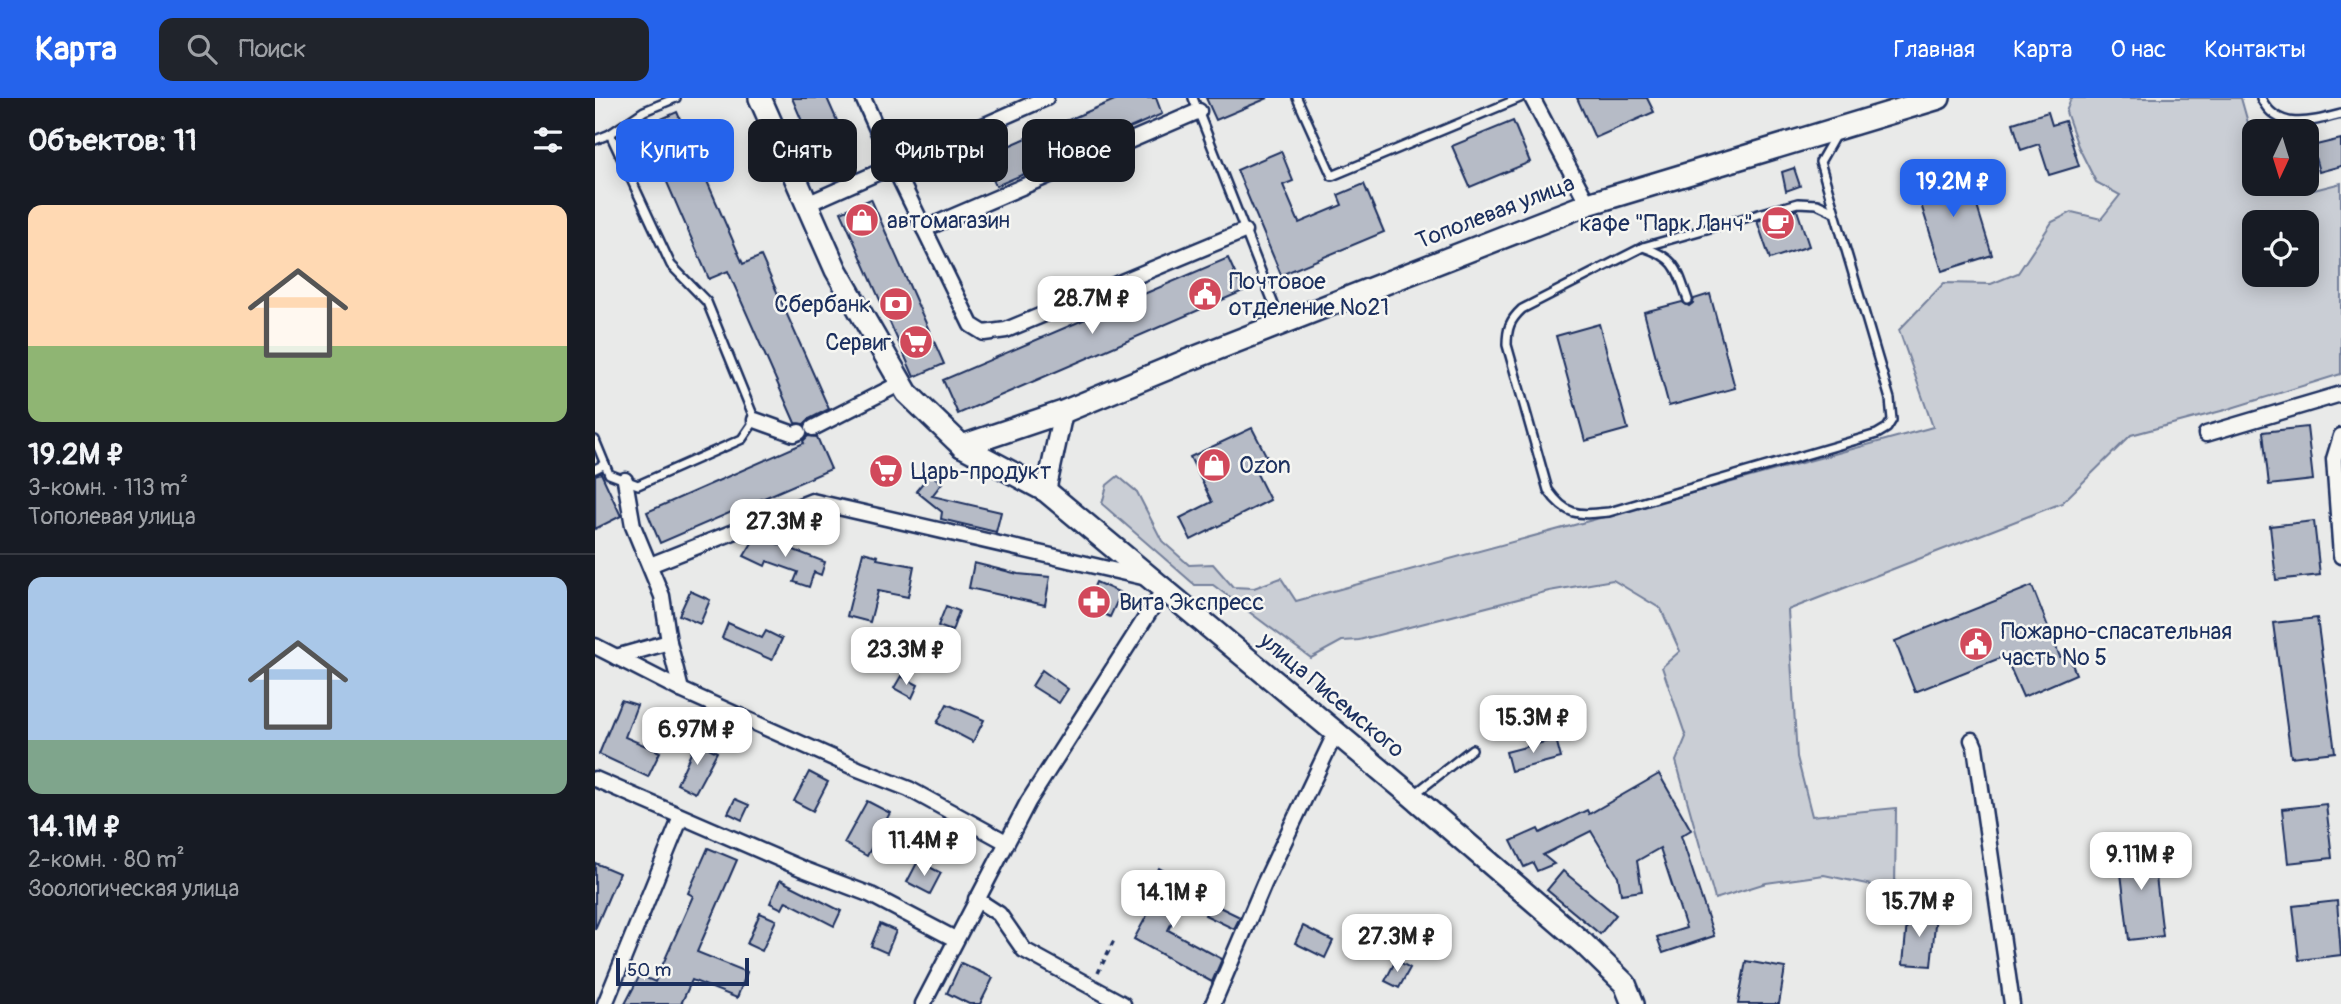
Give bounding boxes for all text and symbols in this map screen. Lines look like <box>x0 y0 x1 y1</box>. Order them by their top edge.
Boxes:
search box <box>159 18 649 81</box>
text: Карта <box>35 29 117 70</box>
icon: search <box>183 30 221 68</box>
text: Поиск <box>239 33 307 65</box>
text: Главная <box>1894 35 1975 64</box>
text: Карта <box>2013 35 2073 64</box>
text: О нас <box>2111 35 2166 64</box>
text: Контакты <box>2204 35 2306 64</box>
chip: Купить <box>616 119 734 182</box>
chip: Снять <box>748 119 857 182</box>
chip: Фильтры <box>871 119 1008 182</box>
chip: Новое <box>1022 119 1135 182</box>
north arrow <box>2242 119 2319 196</box>
map controls <box>2242 119 2319 287</box>
icon: filters <box>529 121 567 159</box>
text: Объектов: 11 <box>28 122 197 159</box>
pin: 19.2M ₽ <box>1888 159 2018 219</box>
text: 19.2M ₽ <box>1916 167 1990 196</box>
street label: Тополевая улица <box>1412 168 1578 256</box>
shop icon: автомагазин <box>843 201 881 239</box>
cafe icon: кафе "Парк Ланч" <box>1759 204 1797 242</box>
place label: автомагазин <box>887 206 1010 235</box>
place label: кафе "Парк Ланч" <box>1579 209 1753 238</box>
button: locate <box>2242 210 2319 287</box>
icon: home <box>235 250 361 376</box>
place label: Почтовое отделение №21 <box>1229 267 1389 322</box>
public building icon: Почтовое отделение №21 <box>1186 275 1224 313</box>
pin: 28.7M ₽ <box>1027 276 1157 336</box>
text: 28.7M ₽ <box>1053 284 1131 313</box>
bank icon: Сбербанк <box>877 285 915 323</box>
place label: Сбербанк <box>774 290 871 319</box>
supermarket icon: Сервиг <box>897 323 935 361</box>
place label: Сервиг <box>825 328 891 357</box>
text: 19.2M ₽ <box>28 436 125 473</box>
shop icon: Ozon <box>1195 446 1233 484</box>
place label: Ozon <box>1239 451 1291 480</box>
supermarket icon: Царь-продукт <box>867 452 905 490</box>
place label: Царь-продукт <box>911 457 1052 486</box>
text: 3-комн. · 113 m² <box>28 473 188 502</box>
pin: 27.3M ₽ <box>720 500 850 559</box>
text: Тополевая улица <box>28 502 196 531</box>
text: 27.3M ₽ <box>746 507 824 536</box>
pharmacy icon: Вита Экспресс <box>1075 583 1113 621</box>
place label: Вита Экспресс <box>1119 588 1264 617</box>
place label: Пожарно-спасательная часть № 5 <box>2001 617 2232 672</box>
icon: home <box>235 622 361 748</box>
street label: улица Писемского <box>1253 625 1410 764</box>
public building icon: Пожарно-спасательная часть № 5 <box>1957 625 1995 663</box>
pin: 23.3M ₽ <box>841 628 971 687</box>
text: 23.3M ₽ <box>867 635 945 664</box>
pin: 15.3M ₽ <box>1468 696 1598 755</box>
text: 15.3M ₽ <box>1496 703 1570 732</box>
pin: 6.97M ₽ <box>632 708 762 767</box>
text: 6.97M ₽ <box>658 715 736 744</box>
text: 14.1M ₽ <box>28 808 122 845</box>
pin: 11.4M ₽ <box>859 818 989 878</box>
text: 11.4M ₽ <box>888 826 960 855</box>
pin: 9.11M ₽ <box>2076 832 2206 892</box>
text: 9.11M ₽ <box>2106 840 2176 869</box>
text: 2-комн. · 80 m² <box>28 845 185 874</box>
pin: 14.1M ₽ <box>1108 870 1238 930</box>
text: Зоологическая улица <box>28 874 239 903</box>
text: 14.1M ₽ <box>1137 878 1209 907</box>
pin: 15.7M ₽ <box>1854 880 1984 939</box>
text: 15.7M ₽ <box>1882 887 1956 916</box>
pin: 27.3M ₽ <box>1332 914 1462 974</box>
text: 27.3M ₽ <box>1358 922 1436 951</box>
scale bar <box>616 955 749 987</box>
text: 50 m <box>627 958 671 982</box>

